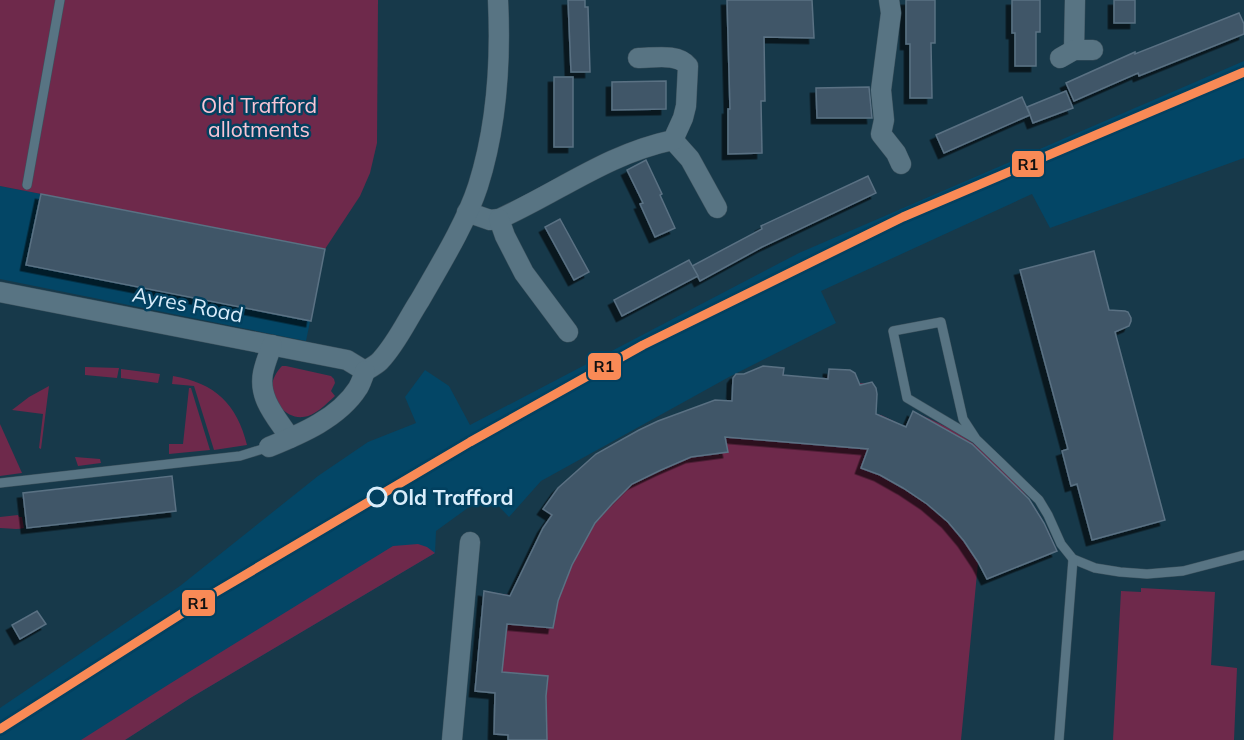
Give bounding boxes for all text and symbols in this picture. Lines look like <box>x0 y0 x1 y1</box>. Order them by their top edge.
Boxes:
park label: Old Trafford allotments <box>201 92 317 142</box>
line badge: R1 <box>1011 150 1045 178</box>
text: R1 <box>1018 154 1038 174</box>
street label: Ayres Road <box>130 281 246 327</box>
line badge: R1 <box>587 352 622 381</box>
text: R1 <box>594 356 614 376</box>
place label: Old Trafford <box>392 484 514 510</box>
marker: Old Trafford <box>367 487 387 507</box>
line badge: R1 <box>181 589 216 617</box>
text: R1 <box>188 593 208 613</box>

